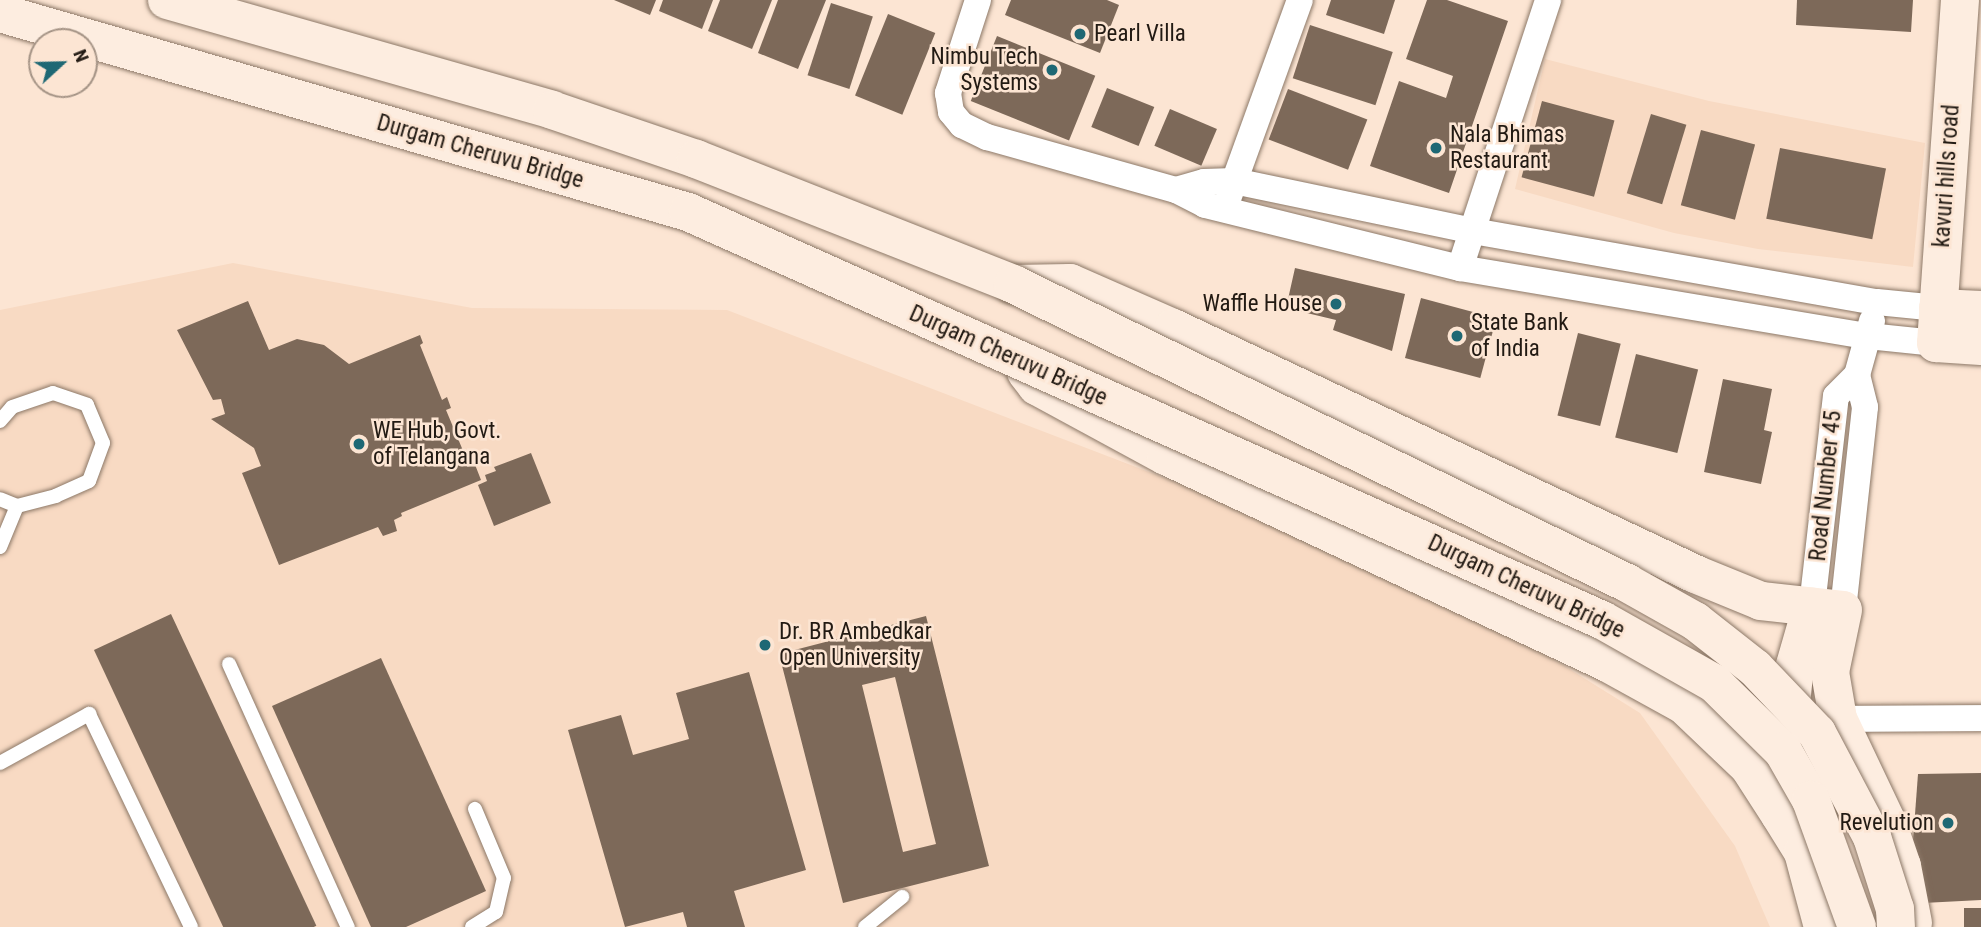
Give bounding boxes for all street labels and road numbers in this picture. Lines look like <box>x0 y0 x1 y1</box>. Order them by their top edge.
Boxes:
street label: kavuri hills road <box>1928 104 1966 248</box>
street label: Durgam Cheruvu Bridge <box>374 109 586 195</box>
street label: Durgam Cheruvu Bridge <box>905 300 1111 412</box>
street label: Road Number 45 <box>1804 409 1848 563</box>
street label: Durgam Cheruvu Bridge <box>1423 529 1629 645</box>

